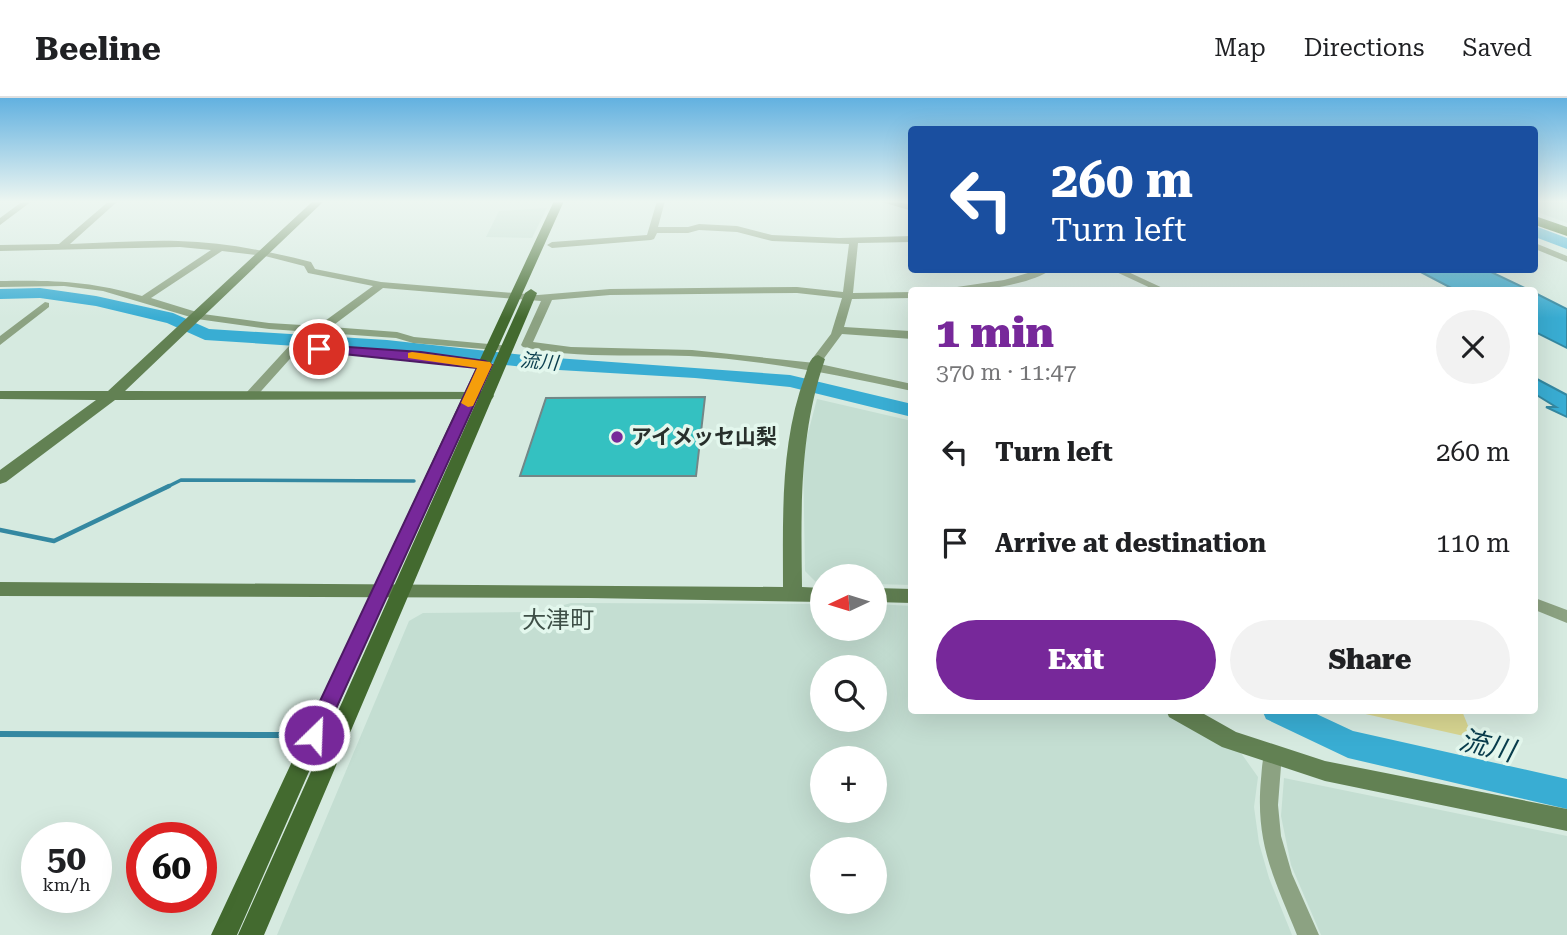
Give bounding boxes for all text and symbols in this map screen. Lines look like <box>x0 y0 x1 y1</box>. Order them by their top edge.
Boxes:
text: Beeline <box>35 29 161 68</box>
text: Map <box>1214 34 1266 62</box>
text: Directions <box>1304 34 1424 62</box>
text: Saved <box>1462 34 1532 62</box>
text: 260 m <box>1051 152 1193 209</box>
icon: left <box>936 154 1027 245</box>
text: Turn left <box>1051 211 1186 249</box>
text: 1 min <box>936 308 1054 357</box>
button: close <box>1436 310 1510 384</box>
pin <box>289 319 349 379</box>
icon: arrive <box>300 330 338 368</box>
water label: 流川 <box>519 348 561 375</box>
text: 370 m · 11:47 <box>936 359 1076 386</box>
place label: アイメッセ山梨 <box>631 425 777 449</box>
marker: アイメッセ山梨 <box>609 429 625 445</box>
icon: left <box>936 433 974 471</box>
text: Turn left <box>995 437 1113 467</box>
text: 260 m <box>1436 437 1510 467</box>
icon: arrive <box>936 524 974 562</box>
text: Arrive at destination <box>995 528 1266 558</box>
text: 110 m <box>1436 528 1510 558</box>
north arrow <box>810 564 887 640</box>
map controls <box>810 564 887 914</box>
district label: 大津町 <box>522 606 594 634</box>
button: Exit <box>936 620 1216 700</box>
button: Share <box>1230 620 1510 700</box>
button: search <box>810 655 887 732</box>
position arrow <box>277 698 351 772</box>
water label: 流川 <box>1456 723 1521 769</box>
button: + <box>810 746 887 823</box>
speed limit sign: 60 <box>126 822 217 913</box>
button: − <box>810 837 887 914</box>
text: 50 <box>47 838 86 879</box>
text: km/h <box>42 874 91 895</box>

